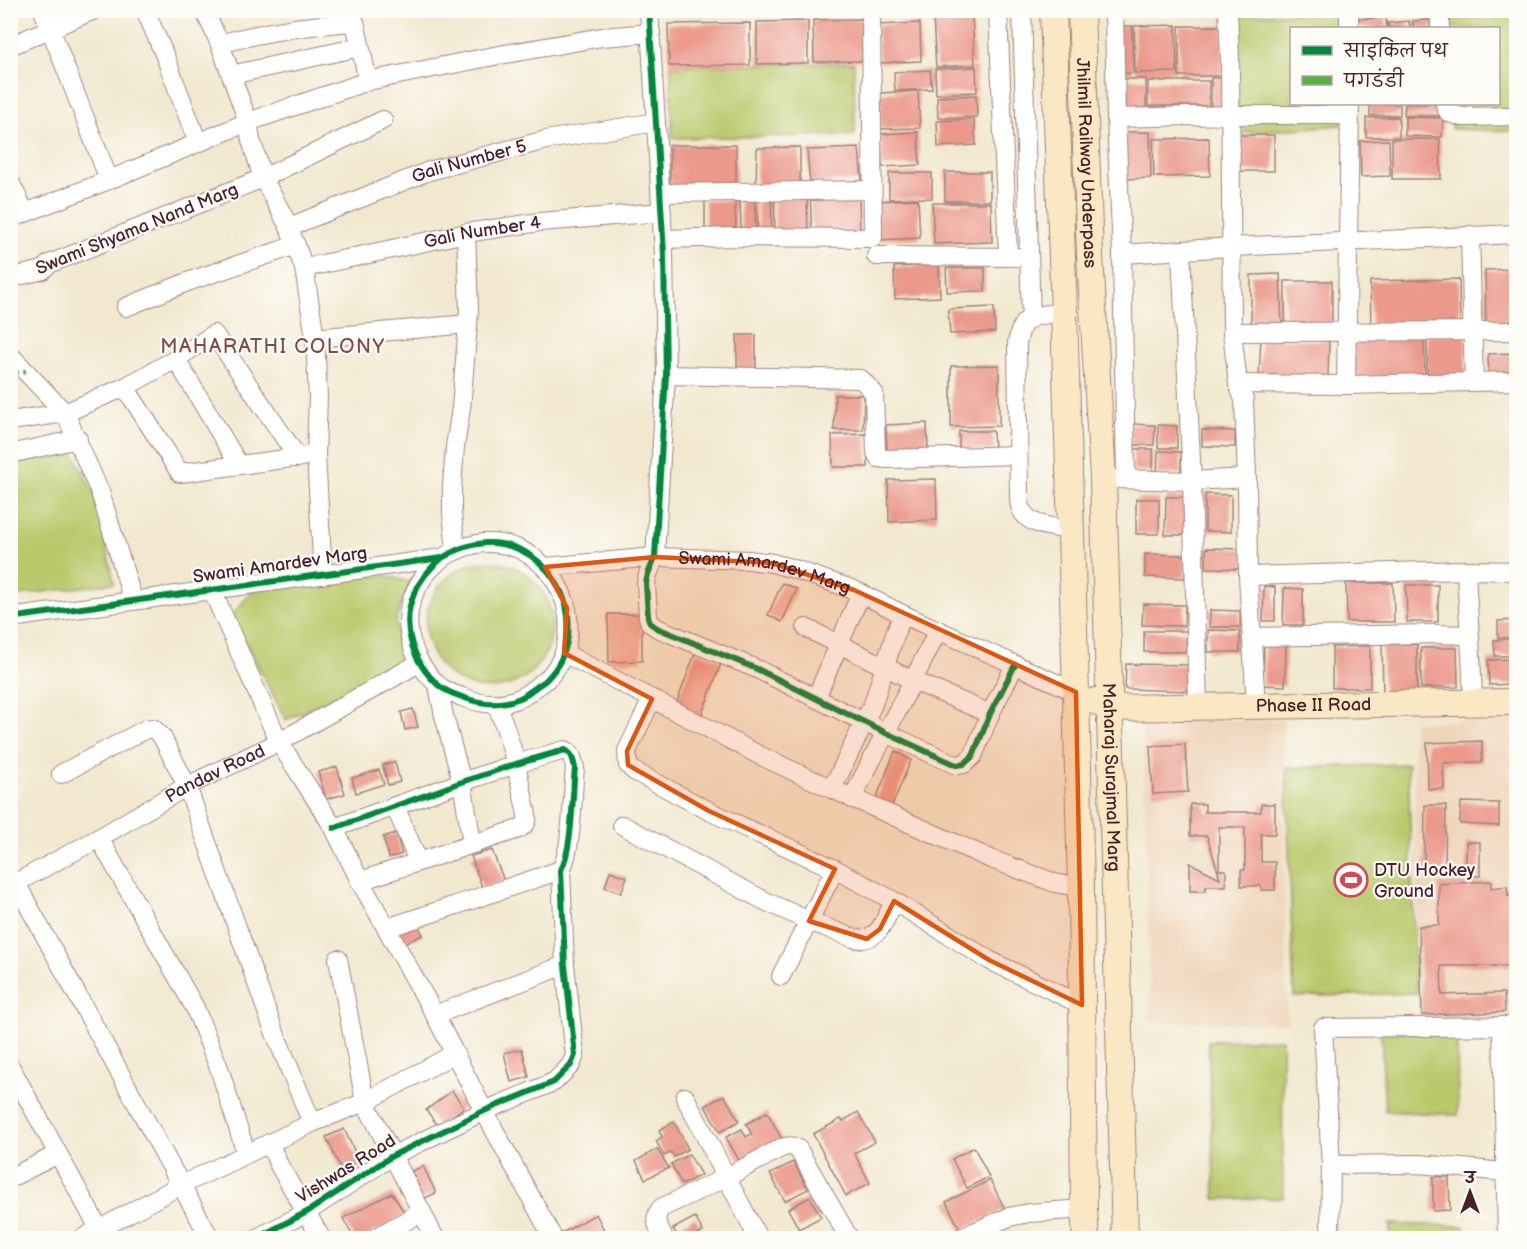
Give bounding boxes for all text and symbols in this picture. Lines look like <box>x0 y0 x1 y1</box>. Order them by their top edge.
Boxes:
legend <box>1290 27 1500 105</box>
text: साइकिल पथ <box>1343 37 1449 62</box>
street label: Jhilmil Railway Underpass <box>1072 57 1101 269</box>
text: पगडंडी <box>1343 67 1404 92</box>
street label: Gali Number 5 <box>409 135 529 187</box>
street label: Swami Shyama Nand Marg <box>33 179 241 279</box>
street label: Gali Number 4 <box>422 211 542 252</box>
district label: MAHARATHI COLONY <box>160 335 386 359</box>
street label: Swami Amardev Marg <box>191 542 369 588</box>
street label: Swami Amardev Marg <box>678 547 854 599</box>
street label: Maharaj Surajmal Marg <box>1098 683 1125 872</box>
street label: Phase II Road <box>1256 694 1371 716</box>
street label: Pandav Road <box>161 740 268 807</box>
place label: DTU Hockey Ground <box>1374 860 1476 902</box>
sports icon: DTU Hockey Ground <box>1333 862 1369 898</box>
street label: Vishwas Road <box>292 1130 400 1208</box>
north arrow <box>1440 1162 1500 1222</box>
text: उ <box>1463 1169 1477 1188</box>

